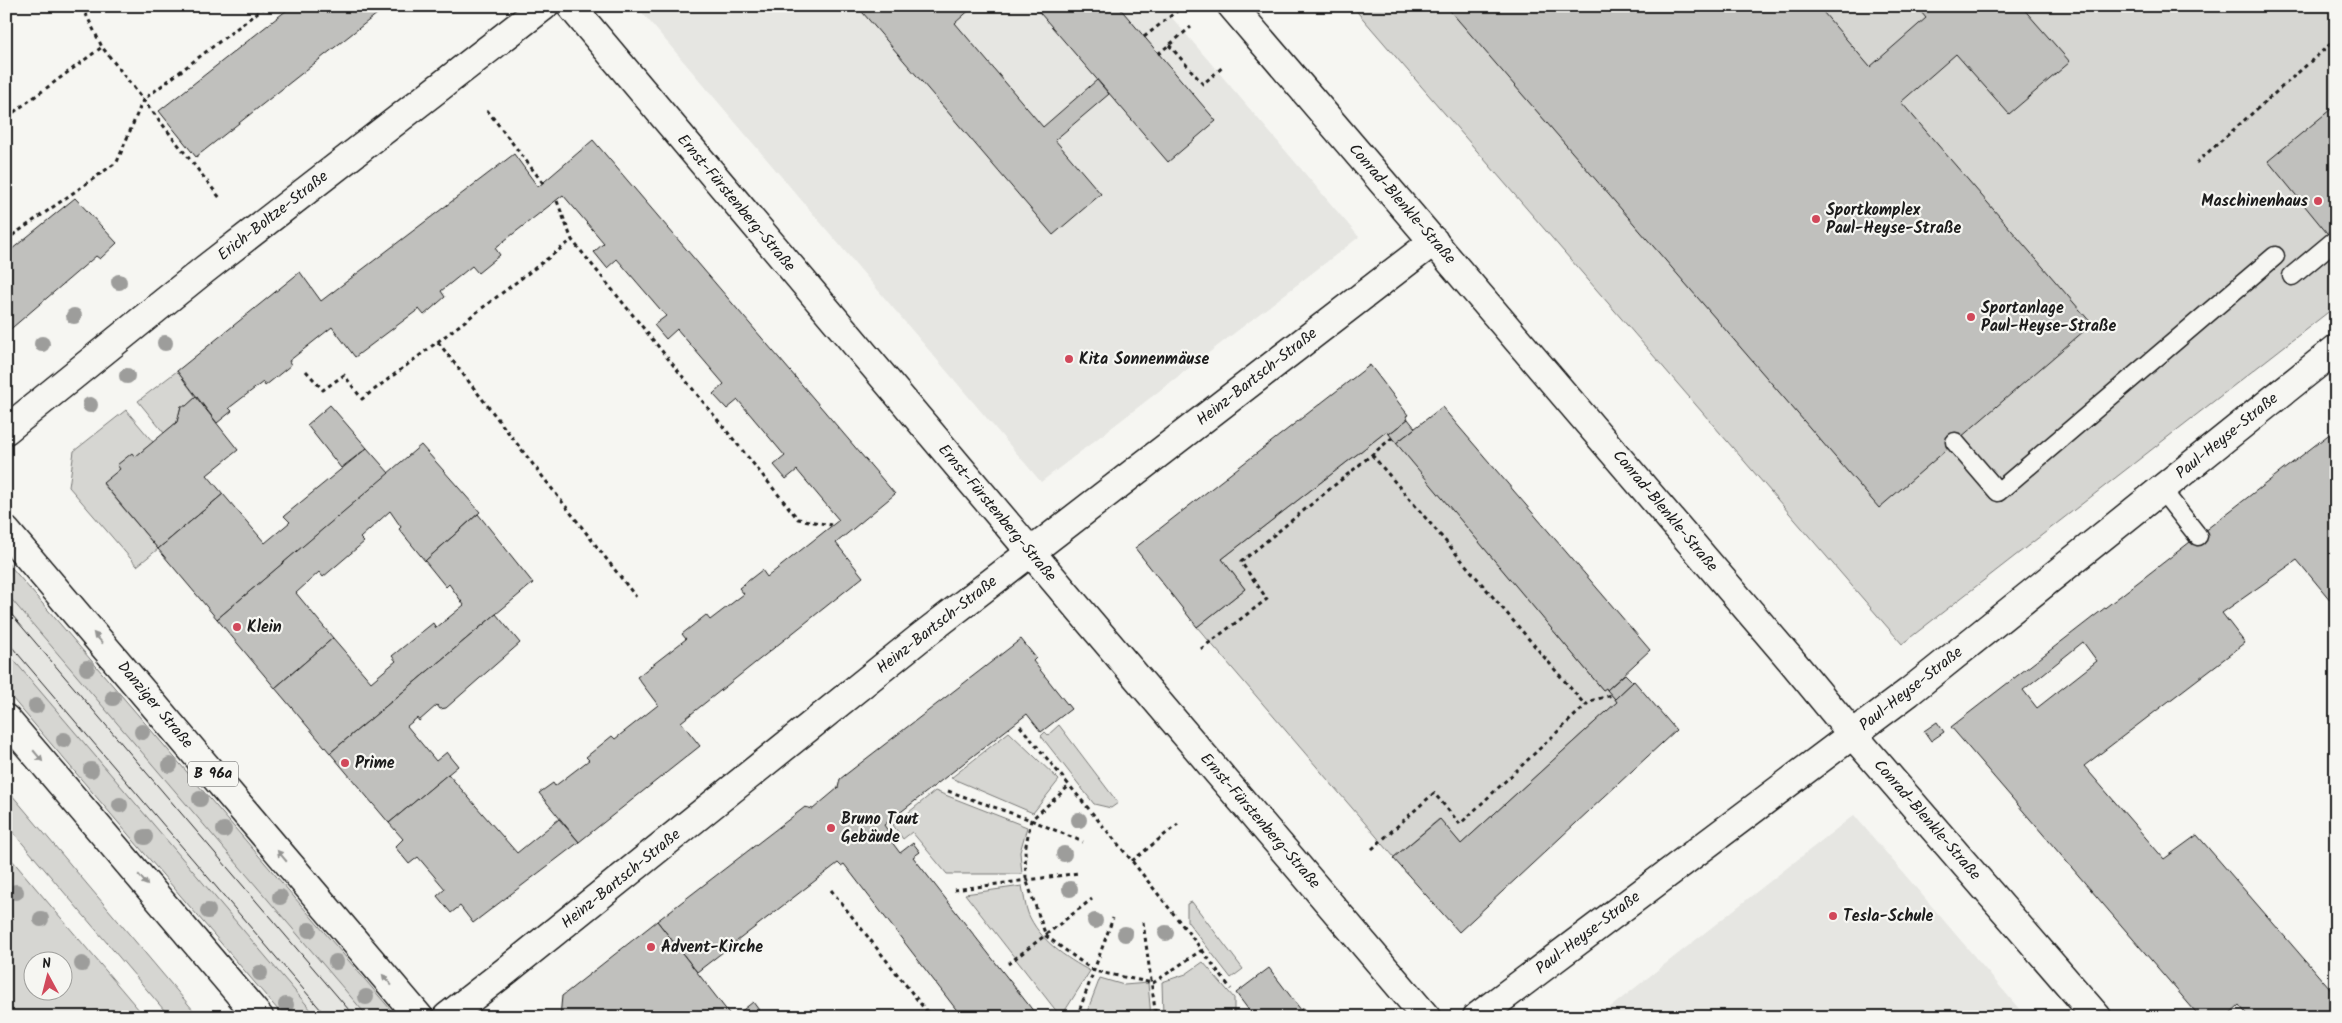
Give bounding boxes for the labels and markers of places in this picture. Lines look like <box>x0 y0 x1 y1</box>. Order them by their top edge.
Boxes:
place label: Maschinenhaus <box>2201 189 2309 214</box>
marker: Maschinenhaus <box>2312 195 2324 207</box>
place label: Sportkomplex Paul-Heyse-Straße <box>1826 198 1961 241</box>
marker: Sportkomplex Paul-Heyse-Straße <box>1810 213 1822 225</box>
place label: Sportanlage Paul-Heyse-Straße <box>1981 296 2116 339</box>
marker: Sportanlage Paul-Heyse-Straße <box>1965 311 1977 323</box>
place label: Kita Sonnenmäuse <box>1079 347 1209 372</box>
marker: Kita Sonnenmäuse <box>1063 353 1075 365</box>
place label: Klein <box>247 615 282 640</box>
marker: Klein <box>231 621 243 633</box>
place label: Prime <box>355 751 395 776</box>
marker: Prime <box>339 757 351 769</box>
place label: Bruno Taut Gebäude <box>841 807 920 850</box>
marker: Bruno Taut Gebäude <box>825 822 837 834</box>
place label: Tesla-Schule <box>1843 904 1934 929</box>
marker: Tesla-Schule <box>1827 910 1839 922</box>
place label: Advent-Kirche <box>661 935 763 960</box>
marker: Advent-Kirche <box>645 941 657 953</box>

